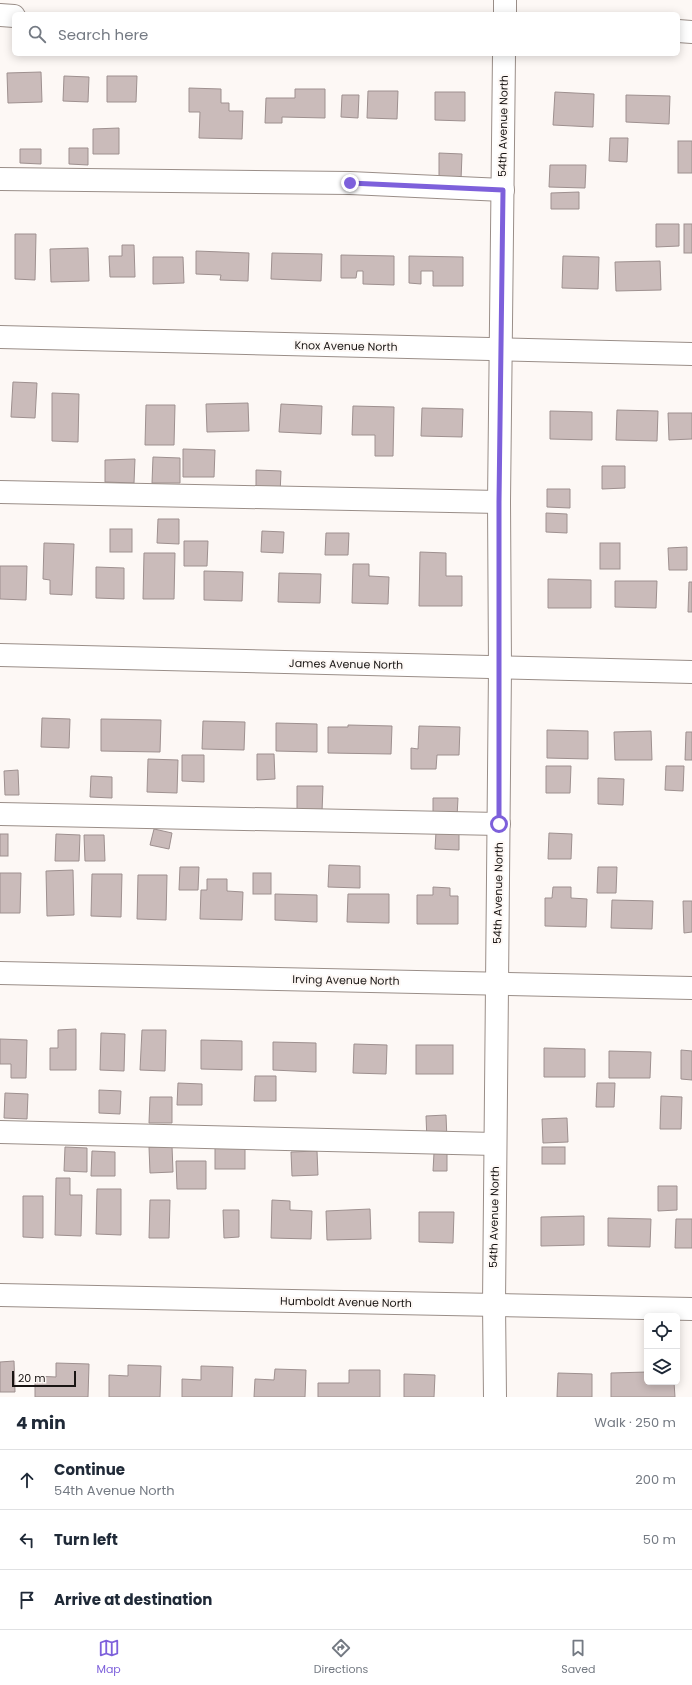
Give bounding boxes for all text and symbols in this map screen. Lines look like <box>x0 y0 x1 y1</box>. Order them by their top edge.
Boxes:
search box <box>12 12 680 56</box>
icon: search <box>26 23 48 45</box>
text: Search here <box>58 24 148 45</box>
street label: 54th Avenue North <box>494 75 512 177</box>
route end <box>341 174 359 192</box>
street label: Knox Avenue North <box>294 337 398 355</box>
street label: James Avenue North <box>289 655 403 673</box>
route start <box>490 815 508 833</box>
street label: 54th Avenue North <box>489 842 507 944</box>
street label: Irving Avenue North <box>292 971 400 989</box>
street label: 54th Avenue North <box>485 1166 503 1268</box>
street label: Humboldt Avenue North <box>280 1293 412 1311</box>
map controls <box>644 1313 680 1385</box>
button: locate <box>644 1313 680 1349</box>
button: layers <box>644 1349 680 1385</box>
scale bar <box>12 1369 76 1388</box>
text: 20 m <box>18 1370 46 1386</box>
text: 4 min <box>16 1411 66 1435</box>
text: Walk · 250 m <box>594 1413 676 1432</box>
text: Continue <box>54 1459 125 1480</box>
icon: ahead <box>16 1469 38 1491</box>
text: 200 m <box>635 1470 676 1489</box>
text: 54th Avenue North <box>54 1481 175 1500</box>
icon: left <box>16 1529 38 1551</box>
text: Turn left <box>54 1529 118 1550</box>
text: 50 m <box>643 1530 676 1549</box>
icon: arrive <box>16 1589 38 1611</box>
text: Arrive at destination <box>54 1589 212 1610</box>
tab: Map <box>96 1637 121 1678</box>
tab: Directions <box>314 1637 368 1678</box>
tab: Saved <box>561 1637 596 1678</box>

